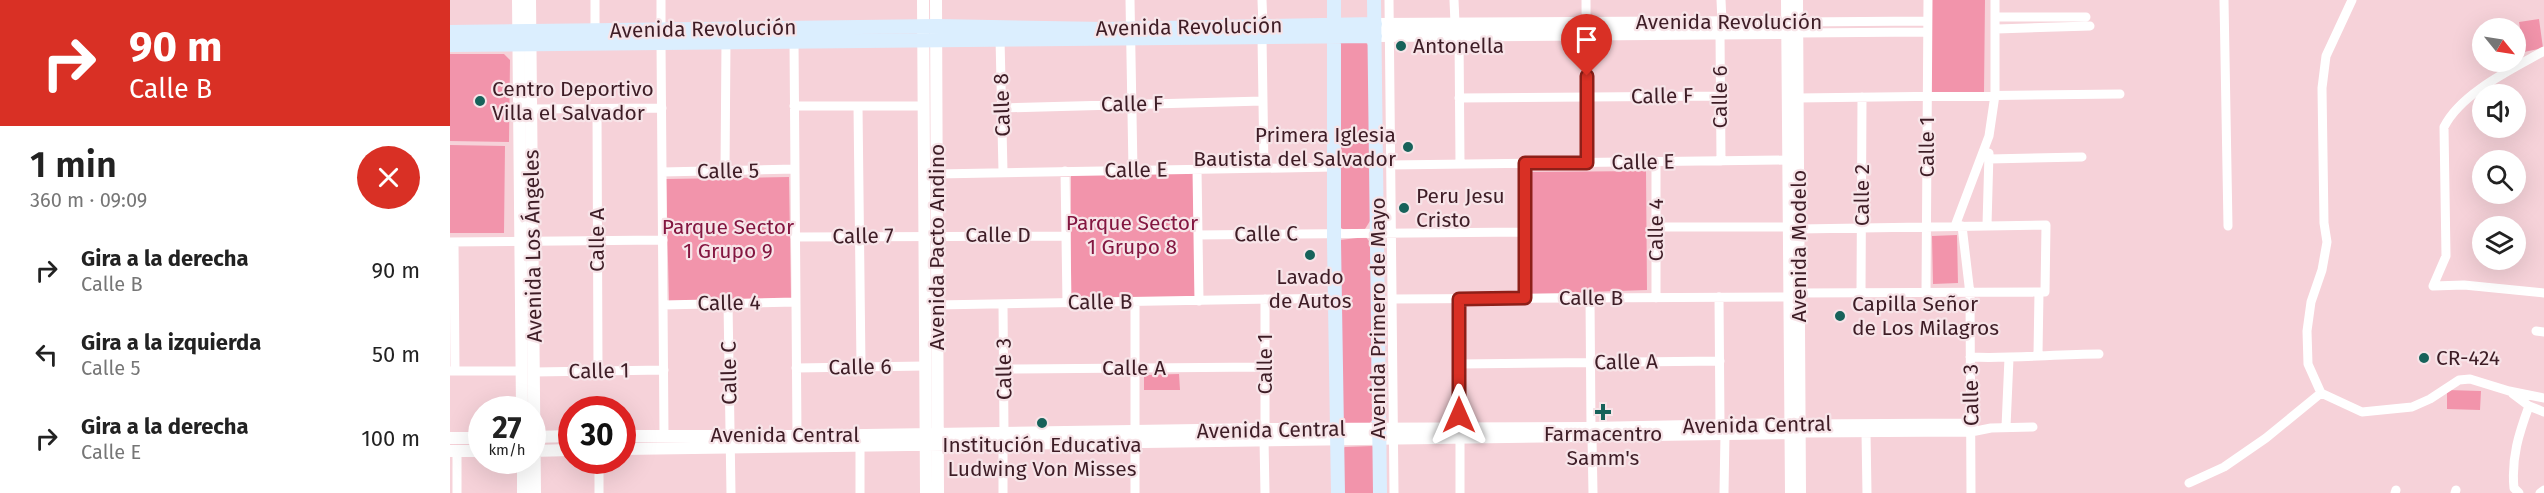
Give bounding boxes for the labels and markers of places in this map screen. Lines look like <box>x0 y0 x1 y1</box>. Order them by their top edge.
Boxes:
pin <box>1561 14 1612 76</box>
place label: Antonella <box>1413 33 1504 59</box>
marker: Antonella <box>1394 39 1408 53</box>
place label: Centro Deportivo Villa el Salvador <box>492 76 654 126</box>
marker: Centro Deportivo Villa el Salvador <box>473 94 487 108</box>
place label: Primera Iglesia Bautista del Salvador <box>1193 122 1396 172</box>
marker: Primera Iglesia Bautista del Salvador <box>1401 140 1415 154</box>
place label: Peru Jesu Cristo <box>1416 183 1505 233</box>
marker: Peru Jesu Cristo <box>1397 201 1411 215</box>
marker: Lavado de Autos <box>1303 248 1317 262</box>
place label: Lavado de Autos <box>1268 264 1352 314</box>
place label: Capilla Señor de Los Milagros <box>1852 291 1999 341</box>
marker: Capilla Señor de Los Milagros <box>1833 309 1847 323</box>
place label: CR-424 <box>2436 345 2500 371</box>
marker: CR-424 <box>2417 351 2431 365</box>
marker: Farmacentro Samm's <box>1596 405 1610 419</box>
marker: Institución Educativa Ludwing Von Misses <box>1035 416 1049 430</box>
place label: Farmacentro Samm's <box>1544 421 1662 471</box>
place label: Institución Educativa Ludwing Von Misses <box>942 432 1142 482</box>

